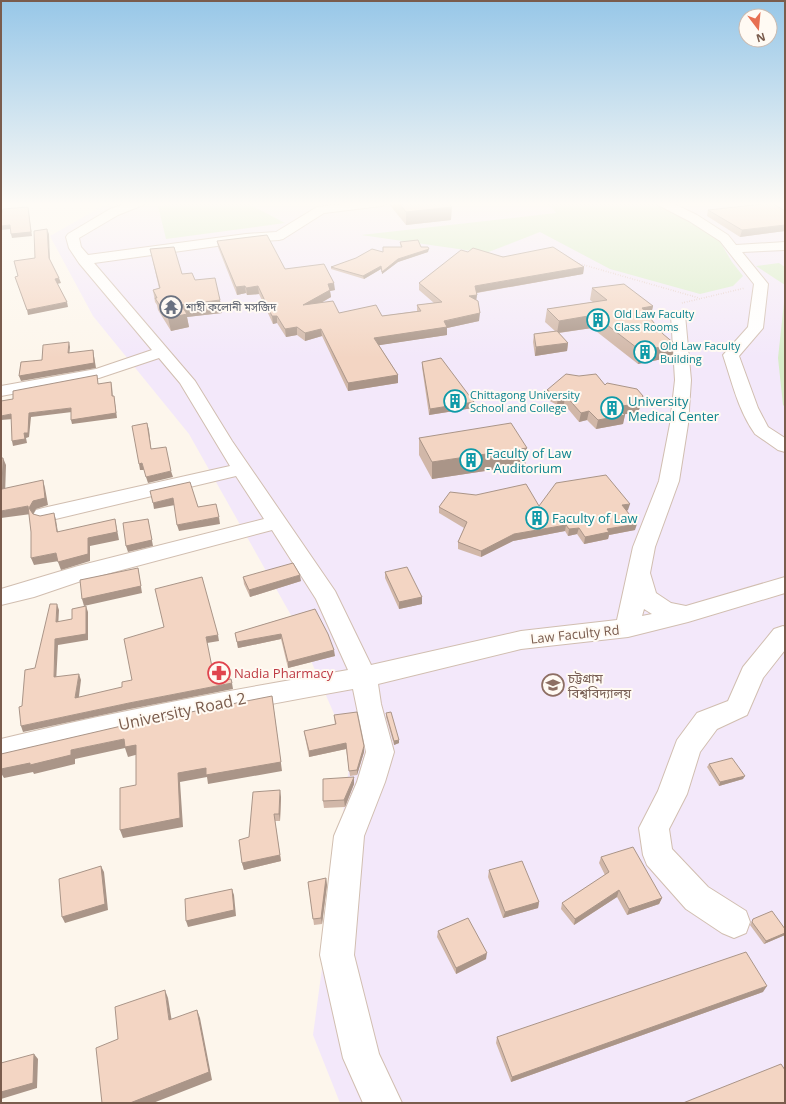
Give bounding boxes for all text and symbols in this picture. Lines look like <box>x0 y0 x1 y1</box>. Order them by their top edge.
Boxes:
north arrow <box>738 8 778 48</box>
text: N <box>755 30 767 47</box>
temple icon: শাহী কলোনী মসজিদ <box>158 294 184 320</box>
place label: শাহী কলোনী মসজিদ <box>185 299 277 314</box>
place label: Old Law Faculty Class Rooms <box>614 306 695 334</box>
building icon: Old Law Faculty Class Rooms <box>585 307 611 333</box>
place label: Old Law Faculty Building <box>660 338 741 366</box>
building icon: Old Law Faculty Building <box>632 339 658 365</box>
place label: Chittagong University School and College <box>470 387 580 415</box>
building icon: Chittagong University School and College <box>442 388 468 414</box>
place label: University Medical Center <box>628 392 720 425</box>
building icon: University Medical Center <box>599 395 625 421</box>
place label: Faculty of Law - Auditorium <box>486 444 572 477</box>
building icon: Faculty of Law - Auditorium <box>458 447 484 473</box>
building icon: Faculty of Law <box>524 505 550 531</box>
place label: Faculty of Law <box>552 509 638 527</box>
street label: Law Faculty Rd <box>530 620 620 648</box>
pharmacy icon: Nadia Pharmacy <box>206 660 232 686</box>
place label: Nadia Pharmacy <box>234 664 334 682</box>
place label: চট্টগ্রাম বিশ্ববিদ্যালয় <box>567 669 632 702</box>
school or university icon: চট্টগ্রাম বিশ্ববিদ্যালয় <box>540 672 566 698</box>
street label: University Road 2 <box>116 687 248 735</box>

